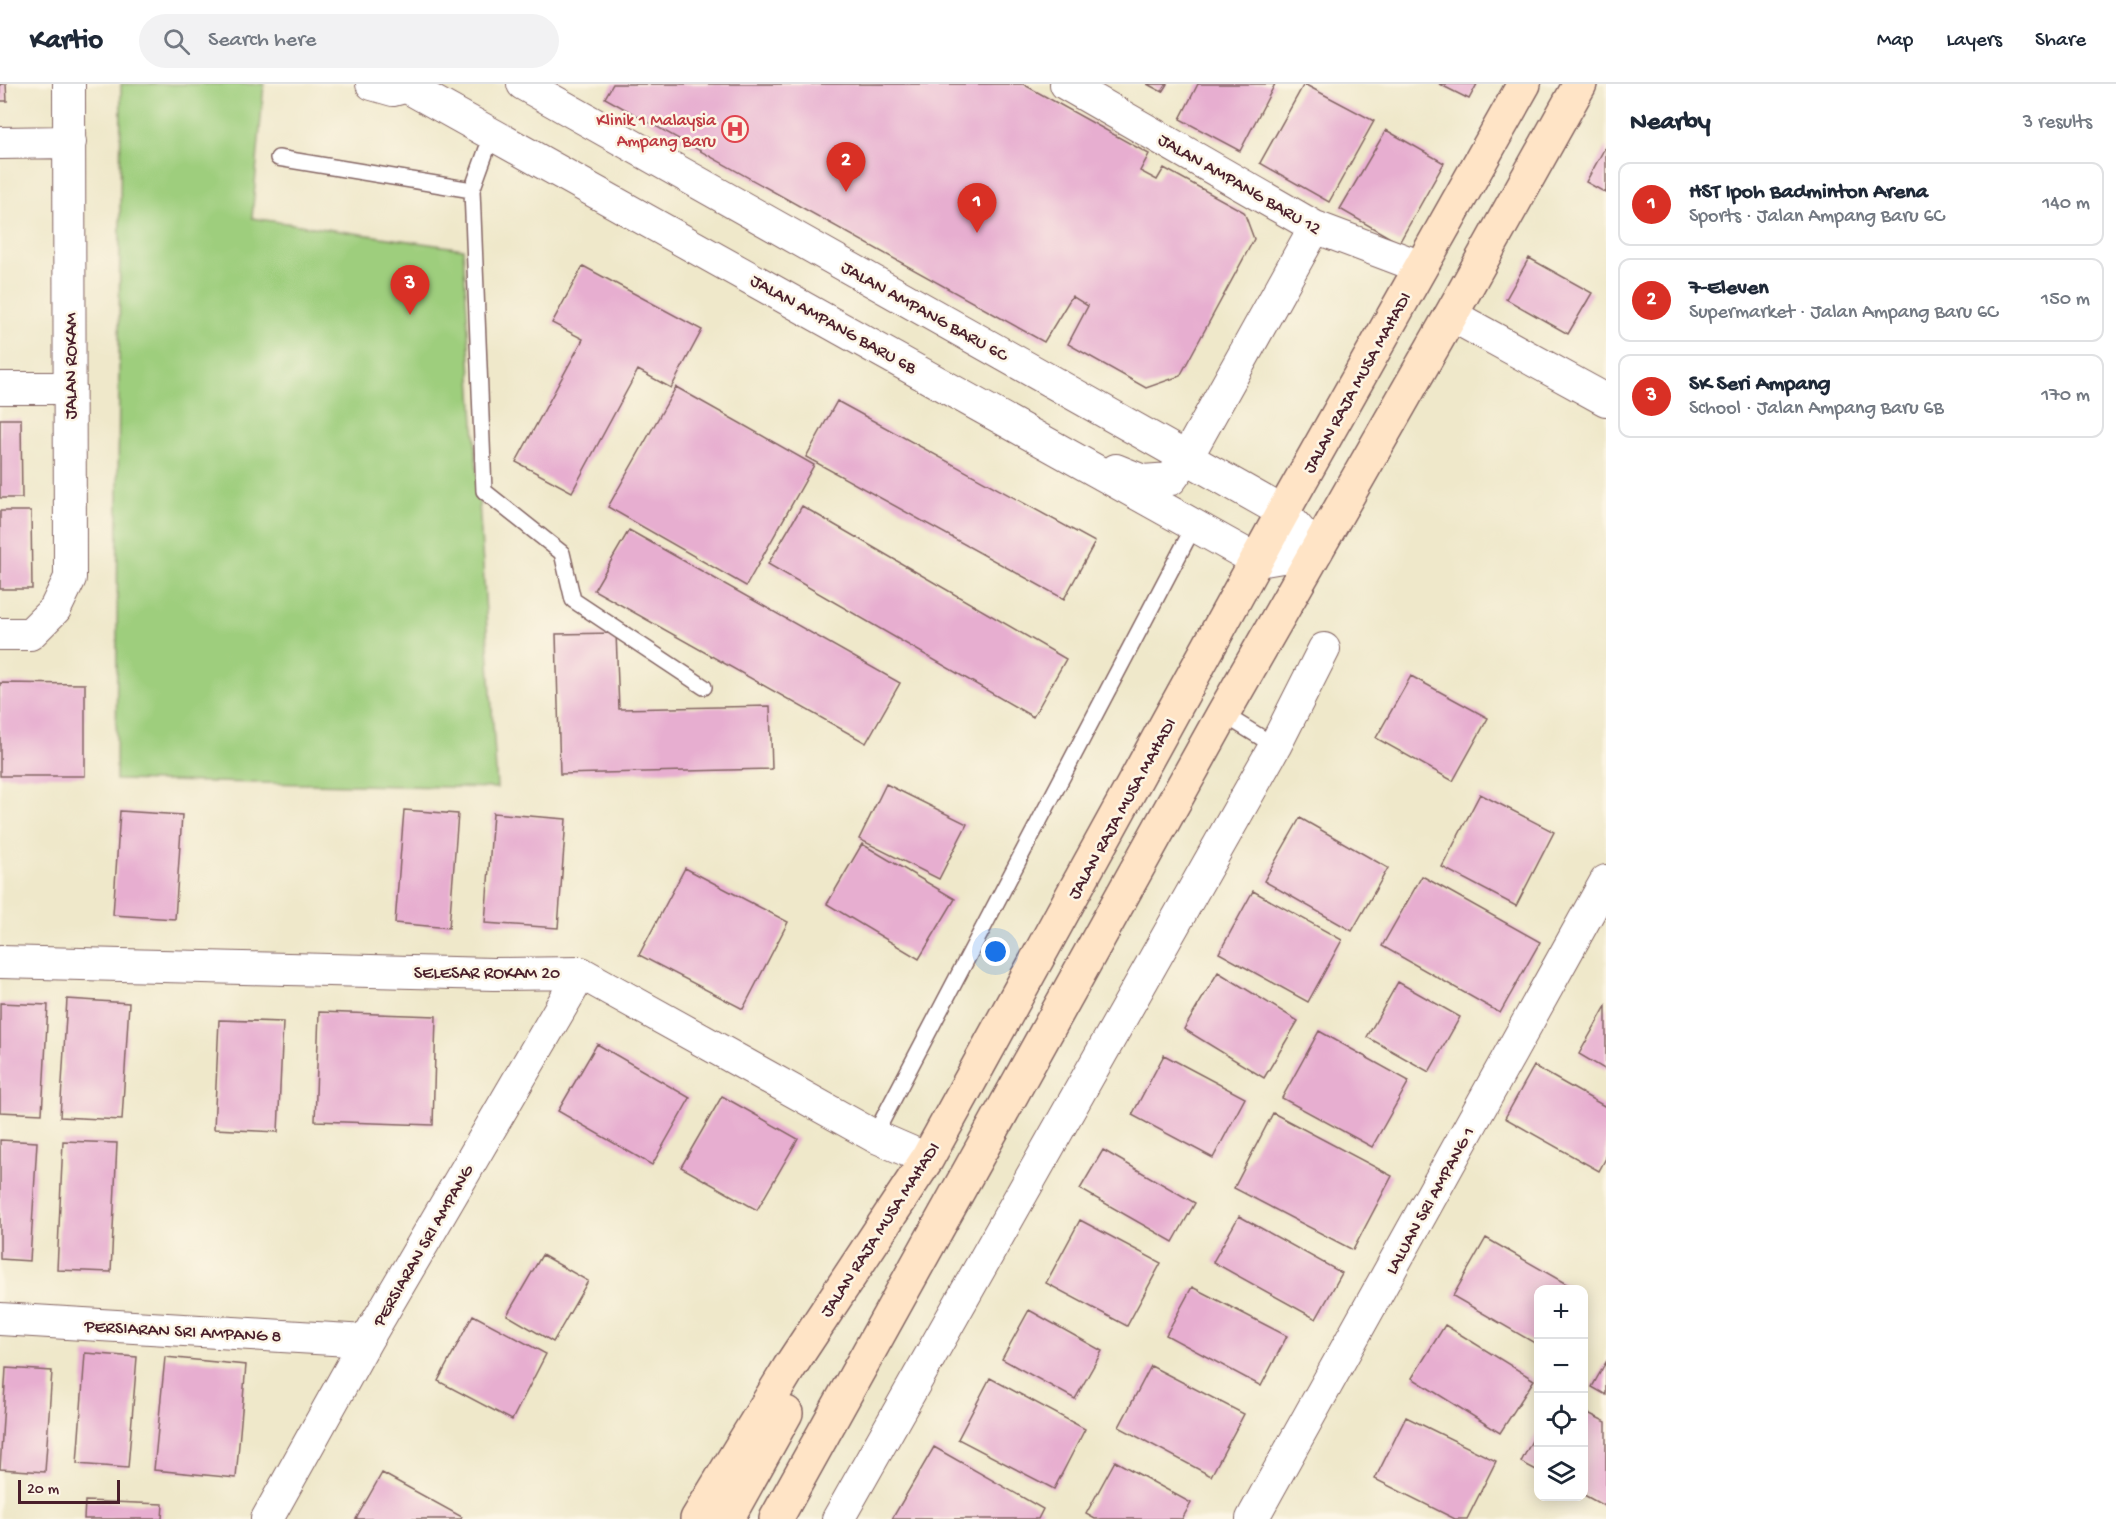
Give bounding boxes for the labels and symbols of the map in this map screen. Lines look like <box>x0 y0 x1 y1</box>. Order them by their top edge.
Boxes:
place label: Klinik 1 Malaysia Ampang Baru <box>596 111 717 153</box>
hospital icon: Klinik 1 Malaysia Ampang Baru <box>720 114 750 144</box>
street label: JALAN AMPANG BARU 12 <box>1154 130 1324 240</box>
pin: 2 <box>826 142 866 192</box>
pin: 1 <box>958 184 996 233</box>
street label: JALAN AMPANG BARU 6C <box>837 258 1012 367</box>
pin: 3 <box>390 266 430 315</box>
street label: JALAN AMPANG BARU 6B <box>746 271 920 380</box>
street label: JALAN RAJA MUSA MAHADI <box>1300 289 1417 478</box>
street label: JALAN ROKAM <box>62 312 83 419</box>
street label: JALAN RAJA MUSA MAHADI <box>1065 715 1182 904</box>
your location <box>981 937 1010 966</box>
street label: SELESAR ROKAM 20 <box>414 964 560 985</box>
street label: LALUAN SRI AMPANG 1 <box>1382 1124 1480 1279</box>
street label: JALAN RAJA MUSA MAHADI <box>817 1139 945 1322</box>
street label: PERSIARAN SRI AMPANG <box>369 1161 479 1332</box>
street label: PERSIARAN SRI AMPANG 8 <box>83 1317 282 1348</box>
scale bar <box>18 1477 120 1504</box>

